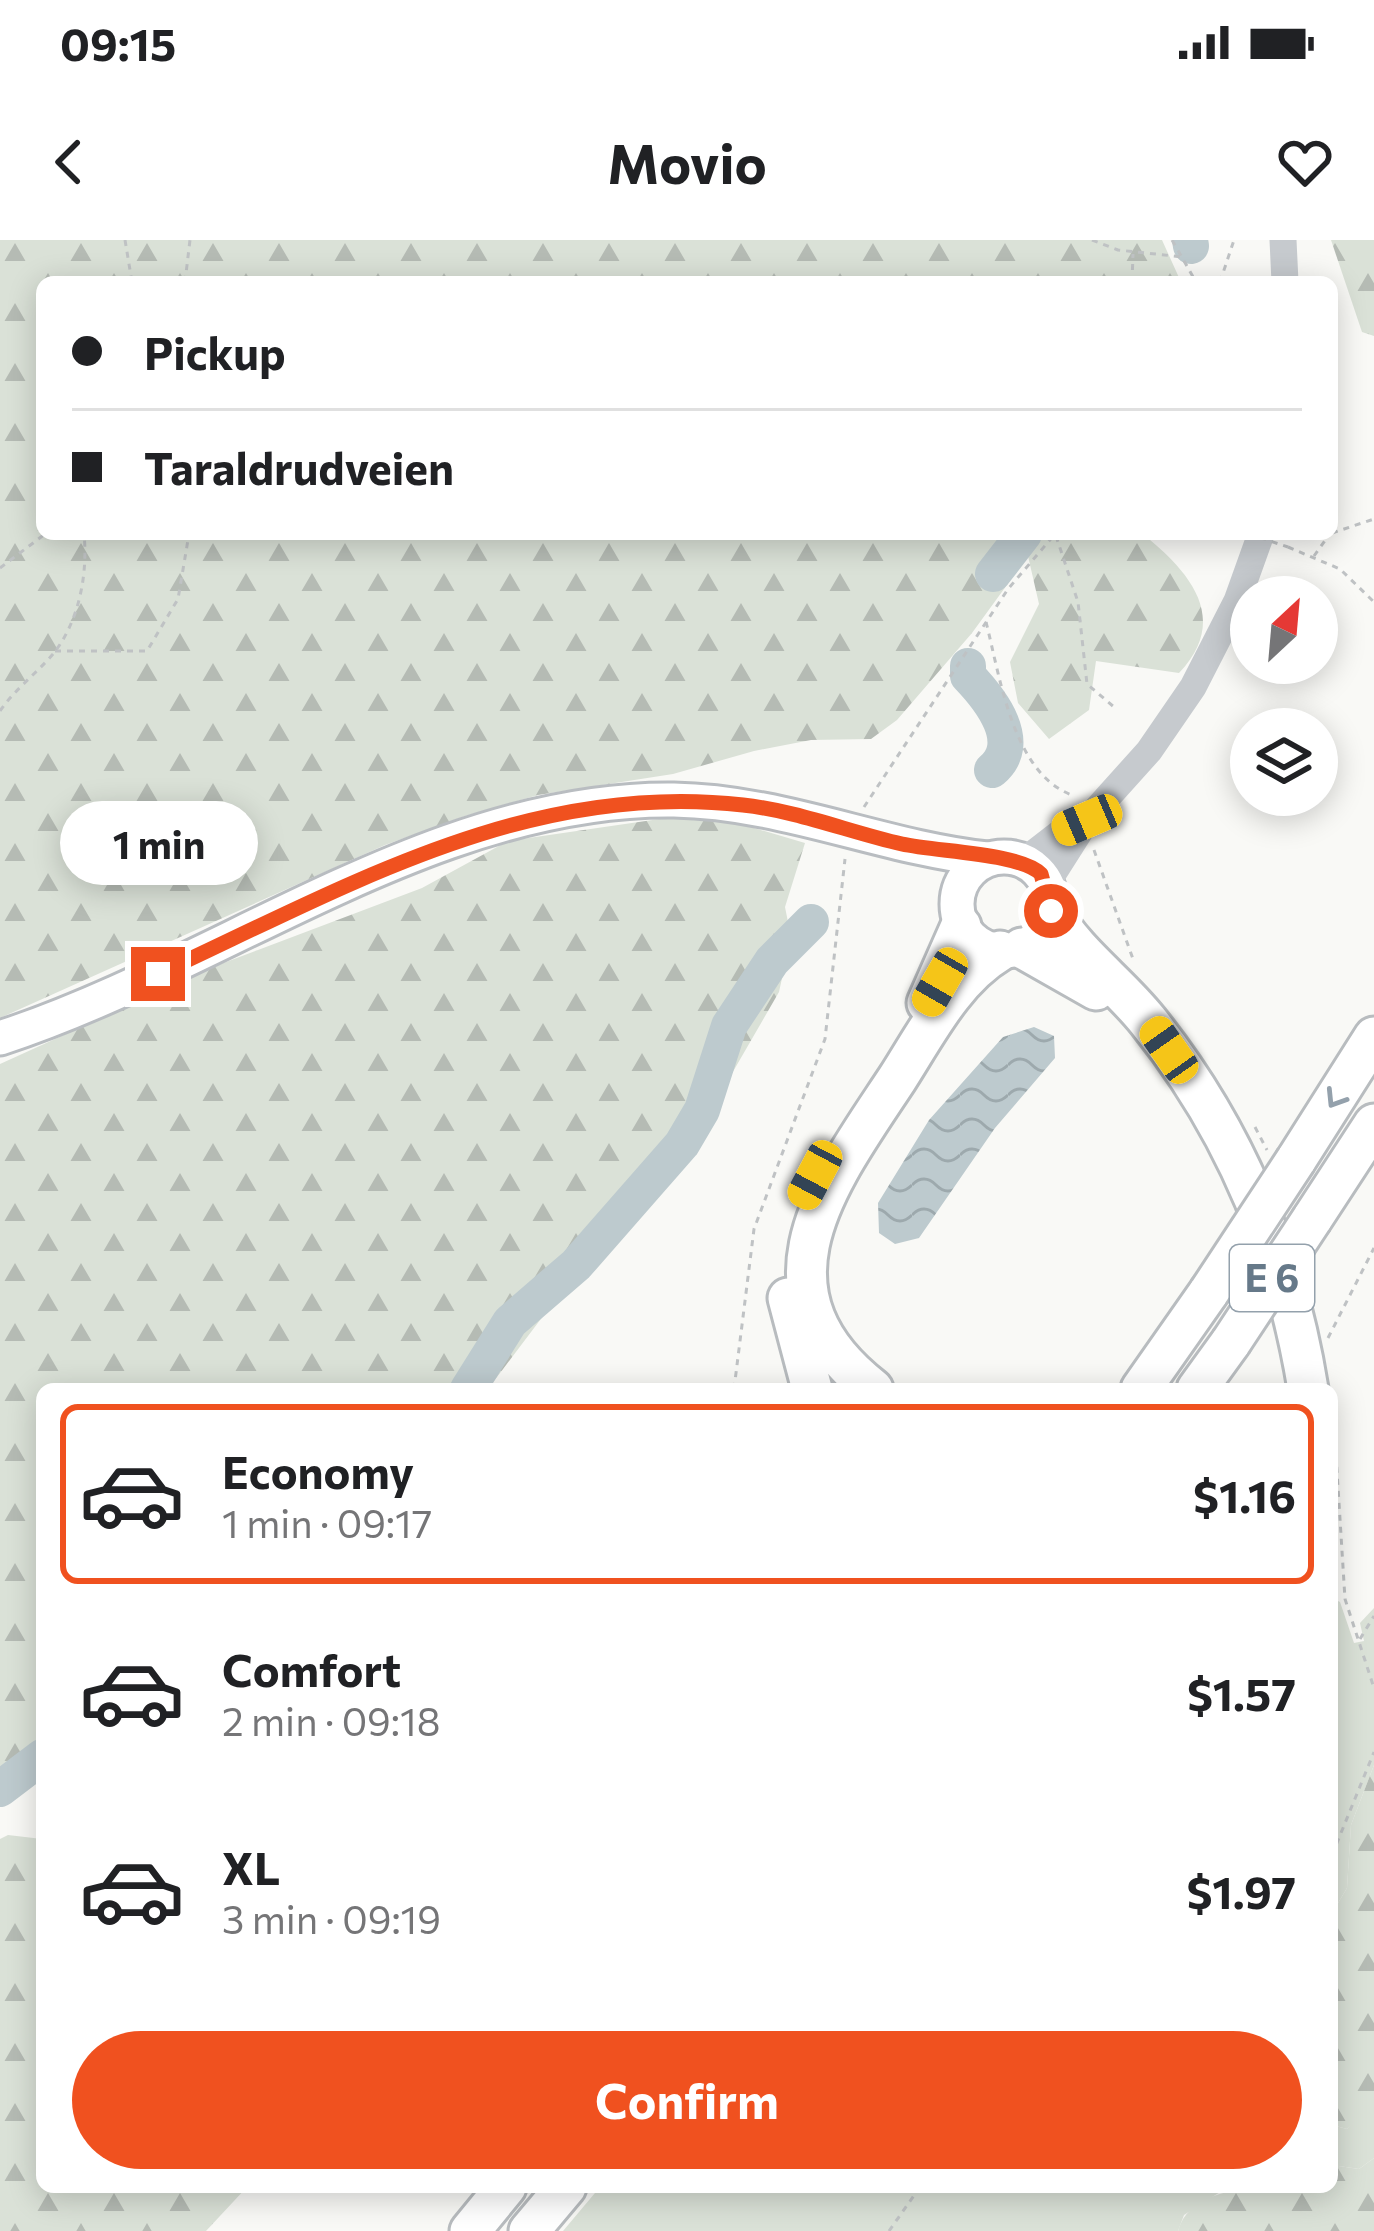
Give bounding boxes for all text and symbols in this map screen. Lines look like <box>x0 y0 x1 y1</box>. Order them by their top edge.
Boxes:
text: 09:15 <box>60 15 176 70</box>
icon: back <box>36 129 102 195</box>
text: Movio <box>607 129 767 195</box>
icon: heart <box>1272 129 1338 195</box>
text: Pickup <box>144 324 286 379</box>
text: Taraldrudveien <box>144 439 454 494</box>
north arrow <box>1230 576 1338 684</box>
map controls <box>1230 576 1338 816</box>
button: layers <box>1230 708 1338 816</box>
car <box>1047 789 1127 851</box>
callout: 1 min <box>59 800 257 884</box>
text: 1 min <box>113 819 205 867</box>
route start <box>1024 884 1078 938</box>
car <box>906 942 974 1022</box>
route end <box>131 947 185 1001</box>
car <box>1134 1010 1204 1090</box>
one-way arrow <box>1327 1086 1350 1108</box>
car <box>782 1135 848 1215</box>
road number: E 6 <box>1230 1245 1314 1311</box>
icon: car <box>78 1440 186 1548</box>
text: Economy <box>222 1443 414 1498</box>
text: $1.16 <box>1193 1467 1296 1522</box>
text: 1 min · 09:17 <box>222 1498 432 1546</box>
icon: car <box>78 1638 186 1746</box>
text: Comfort <box>222 1641 401 1696</box>
text: $1.57 <box>1187 1665 1296 1720</box>
text: 2 min · 09:18 <box>222 1696 440 1744</box>
icon: car <box>78 1836 186 1944</box>
text: XL <box>222 1839 280 1894</box>
text: $1.97 <box>1186 1863 1296 1918</box>
text: 3 min · 09:19 <box>222 1894 441 1942</box>
button: Confirm <box>72 2031 1302 2169</box>

